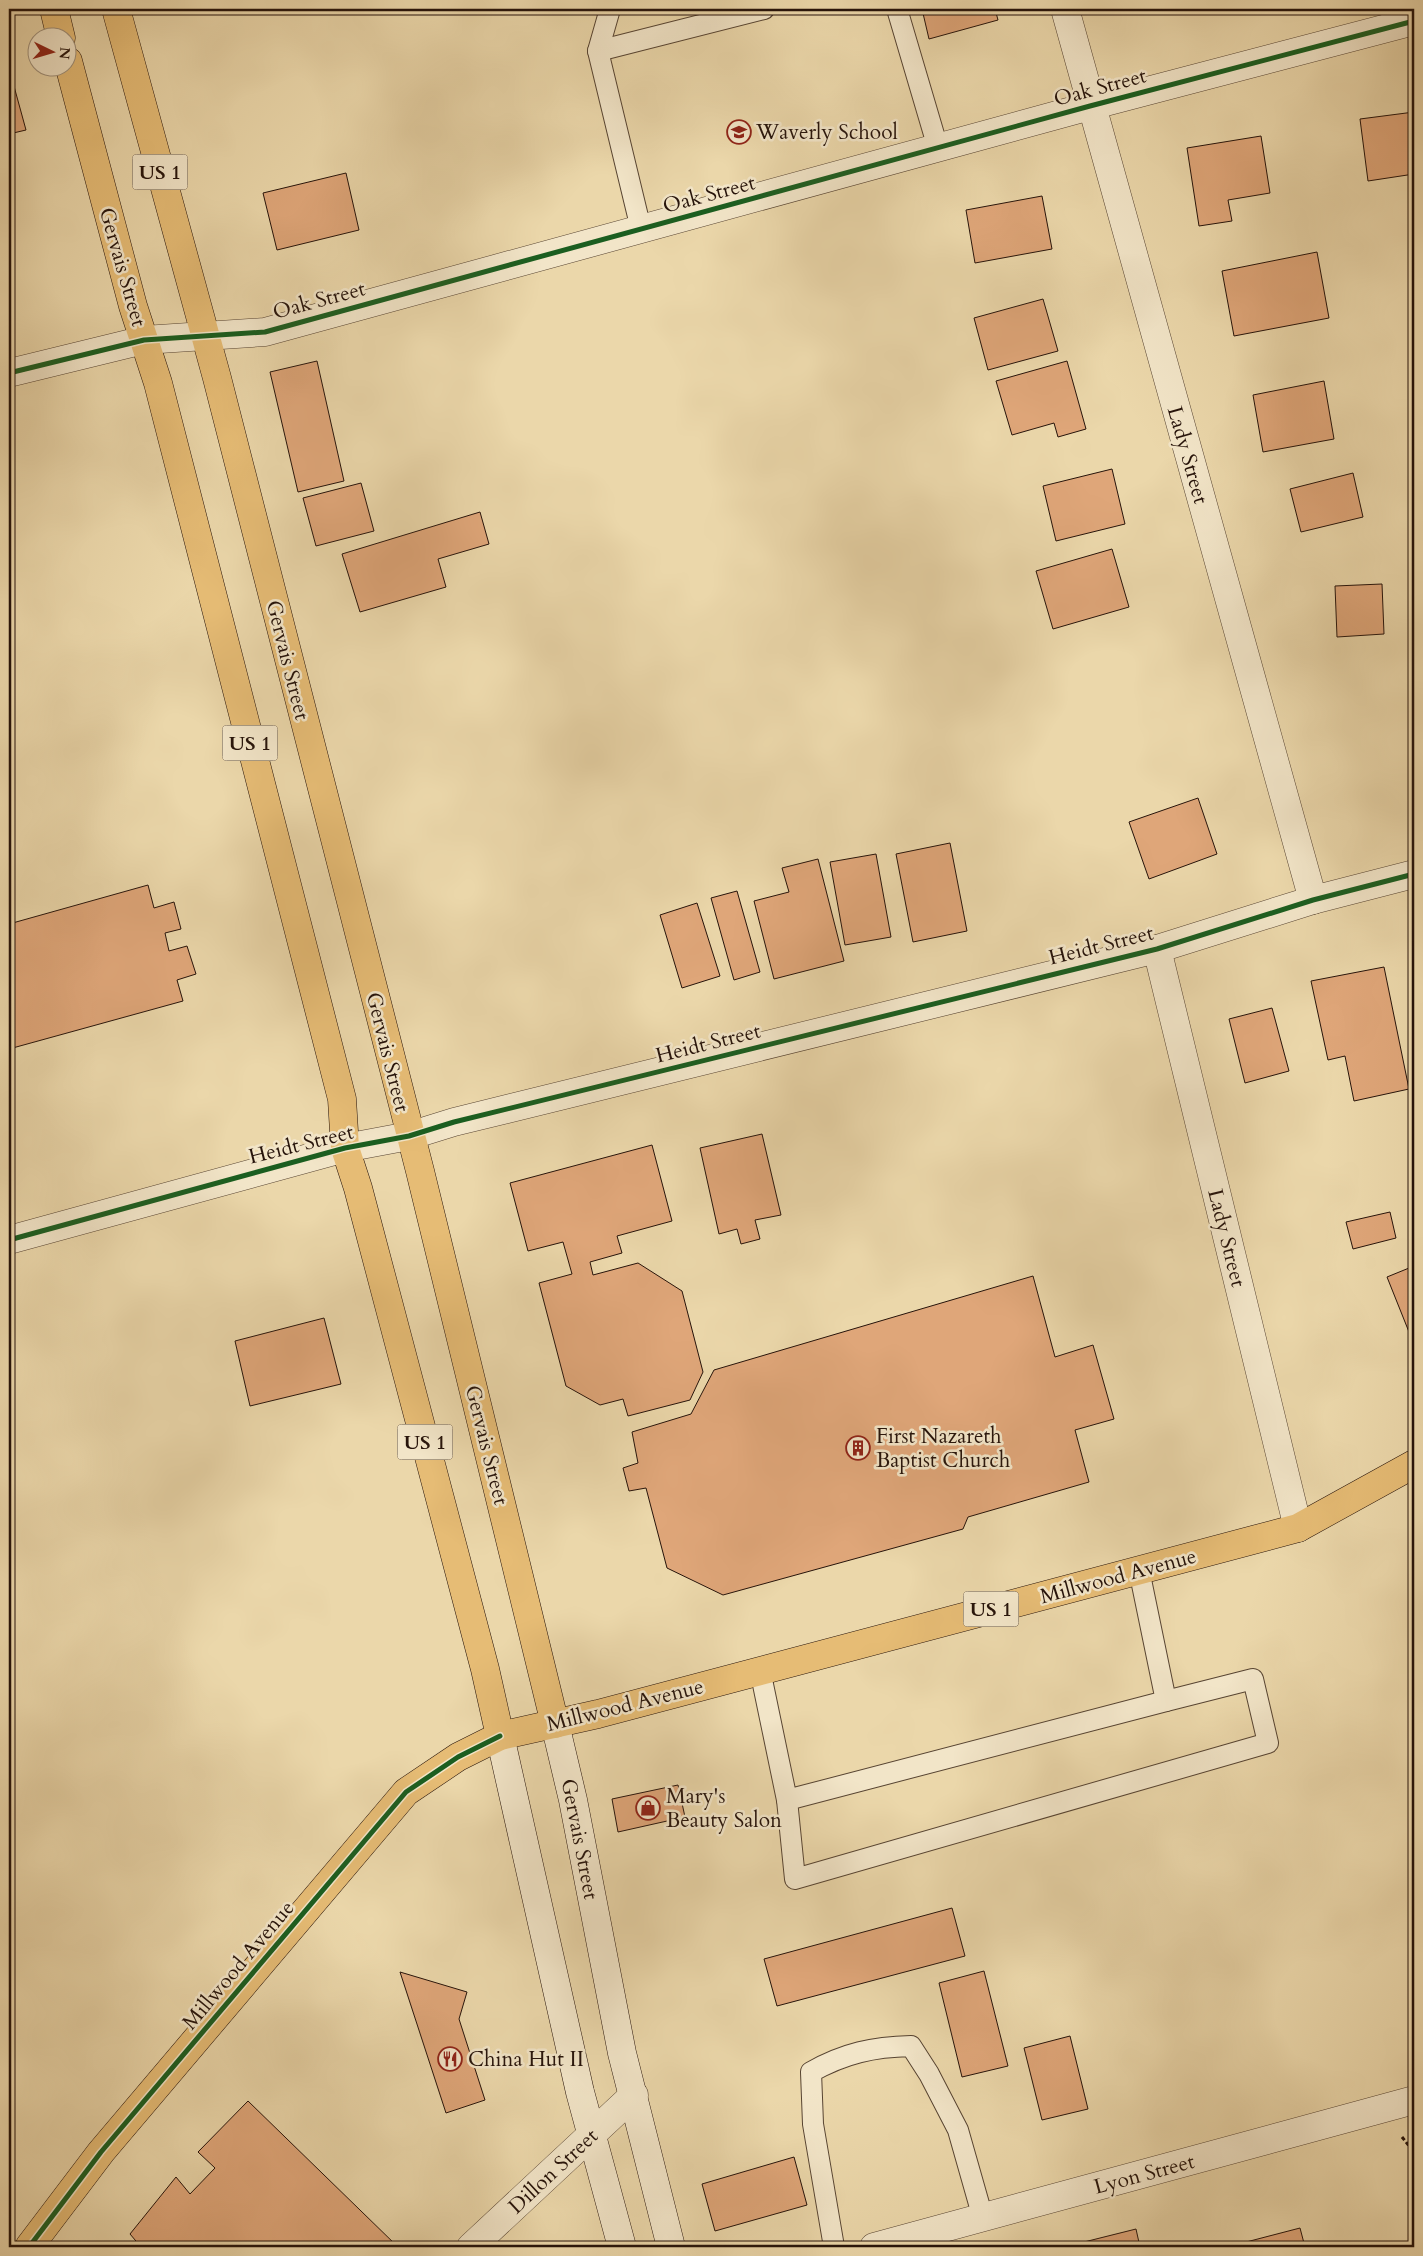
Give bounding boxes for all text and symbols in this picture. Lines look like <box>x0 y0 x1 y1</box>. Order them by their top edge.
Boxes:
north arrow <box>28 28 78 78</box>
text: N <box>54 46 74 60</box>
street label: Oak Street <box>1051 61 1150 114</box>
place label: Waverly School <box>755 118 898 147</box>
school or university icon: Waverly School <box>726 119 752 145</box>
road number: US 1 <box>132 154 188 190</box>
street label: Oak Street <box>660 168 759 221</box>
street label: Gervais Street <box>92 204 153 330</box>
street label: Oak Street <box>270 274 369 327</box>
street label: Lady Street <box>1160 403 1215 508</box>
street label: Gervais Street <box>259 597 317 723</box>
road number: US 1 <box>222 726 278 760</box>
street label: Heidt Street <box>1046 918 1157 972</box>
street label: Gervais Street <box>359 989 417 1115</box>
street label: Heidt Street <box>653 1016 764 1070</box>
street label: Heidt Street <box>246 1117 357 1171</box>
street label: Lady Street <box>1200 1186 1253 1291</box>
street label: Gervais Street <box>458 1382 516 1508</box>
place label: First Nazareth Baptist Church <box>876 1422 1011 1475</box>
road number: US 1 <box>398 1424 452 1460</box>
building icon: First Nazareth Baptist Church <box>845 1435 871 1461</box>
street label: Millwood Avenue <box>1037 1542 1200 1611</box>
road number: US 1 <box>964 1592 1018 1626</box>
street label: Millwood Avenue <box>544 1672 707 1739</box>
street label: Gervais Street <box>554 1776 606 1902</box>
place label: Mary's Beauty Salon <box>666 1782 782 1835</box>
shop icon: Mary's Beauty Salon <box>635 1795 661 1821</box>
street label: Millwood Avenue <box>176 1894 301 2036</box>
place label: China Hut II <box>468 2045 584 2074</box>
restaurant icon: China Hut II <box>437 2046 463 2072</box>
street label: Dillon Street <box>502 2122 605 2221</box>
street label: Lyon Street <box>1091 2147 1198 2202</box>

